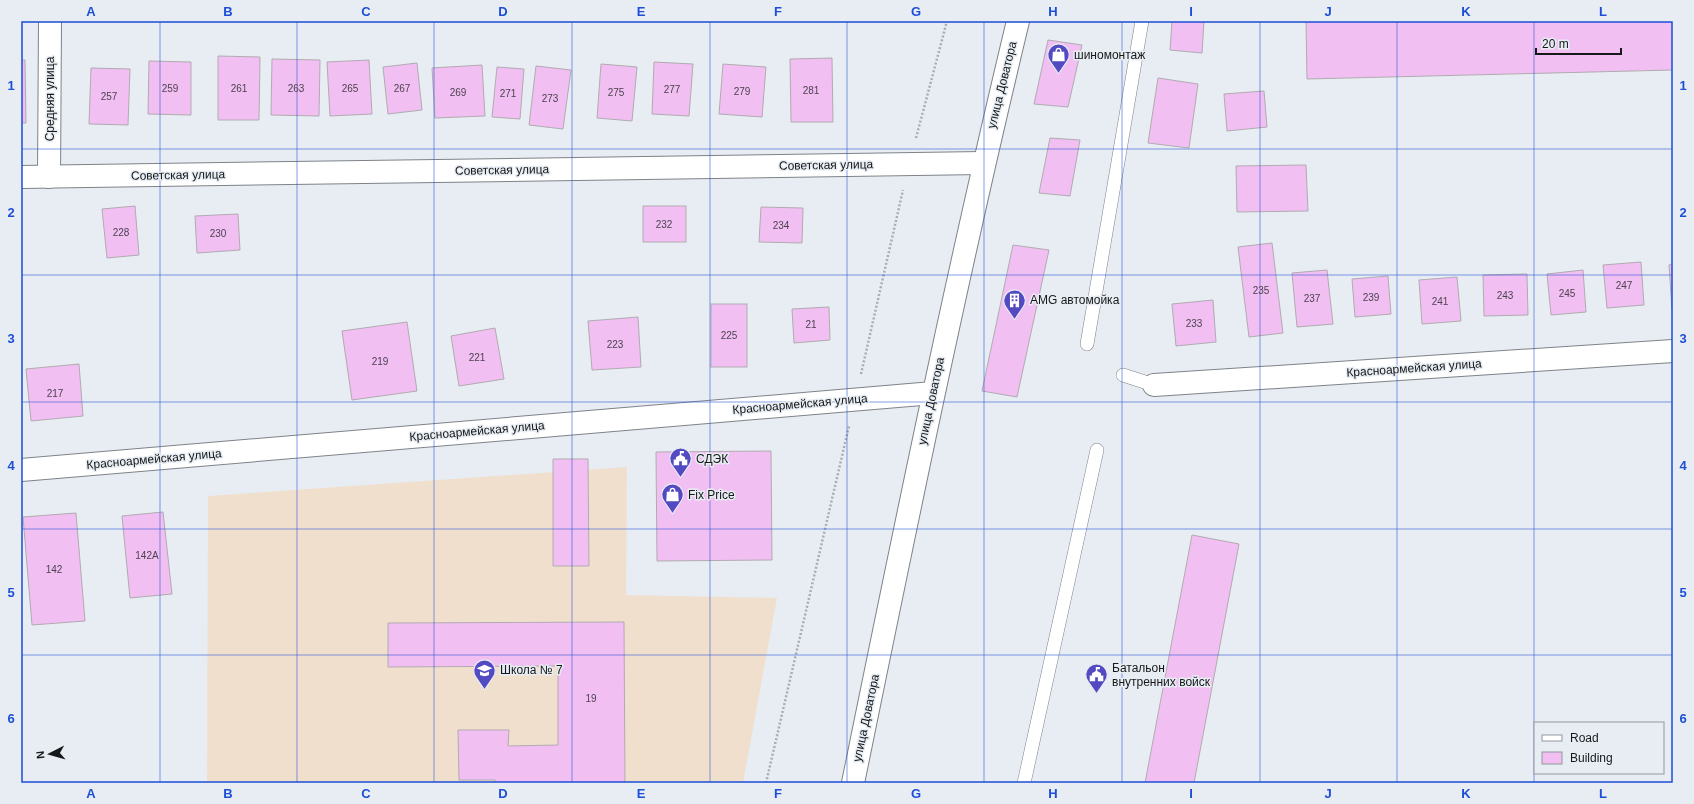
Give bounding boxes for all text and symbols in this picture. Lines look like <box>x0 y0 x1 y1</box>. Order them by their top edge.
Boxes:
text: A <box>86 4 96 19</box>
text: B <box>223 4 233 19</box>
text: C <box>361 4 371 19</box>
text: D <box>498 4 508 19</box>
text: E <box>637 4 646 19</box>
text: F <box>774 4 782 19</box>
text: G <box>911 4 921 19</box>
text: H <box>1048 4 1058 19</box>
text: I <box>1189 4 1193 19</box>
text: J <box>1324 4 1332 19</box>
text: K <box>1461 4 1471 19</box>
text: L <box>1599 4 1607 19</box>
scale bar <box>1536 30 1621 56</box>
text: 20 m <box>1542 37 1569 51</box>
street label: улица Доватора <box>984 40 1020 130</box>
shop icon: шиномонтаж <box>1045 42 1071 75</box>
place label: шиномонтаж <box>1074 48 1145 62</box>
street label: Средняя улица <box>43 56 57 141</box>
text: 1 <box>7 78 15 93</box>
text: 1 <box>1679 78 1687 93</box>
house number: 259 <box>162 83 179 94</box>
house number: 261 <box>231 83 248 94</box>
house number: 263 <box>288 83 305 94</box>
house number: 265 <box>342 83 359 94</box>
house number: 267 <box>394 83 411 94</box>
house number: 277 <box>664 84 681 95</box>
house number: 281 <box>803 85 820 96</box>
house number: 279 <box>734 86 751 97</box>
house number: 269 <box>450 87 467 98</box>
house number: 275 <box>608 87 625 98</box>
house number: 271 <box>500 88 517 99</box>
house number: 257 <box>101 91 118 102</box>
house number: 273 <box>542 93 559 104</box>
street label: Советская улица <box>779 157 874 173</box>
street label: Советская улица <box>455 162 550 178</box>
street label: Советская улица <box>131 167 226 183</box>
text: 2 <box>7 205 15 220</box>
text: 2 <box>1679 205 1687 220</box>
house number: 232 <box>656 219 673 230</box>
house number: 234 <box>773 220 790 231</box>
house number: 228 <box>113 227 130 238</box>
house number: 230 <box>210 228 227 239</box>
house number: 247 <box>1616 280 1633 291</box>
house number: 235 <box>1253 285 1270 296</box>
building icon: AMG автомойка <box>1002 287 1028 320</box>
house number: 245 <box>1559 288 1576 299</box>
house number: 243 <box>1497 290 1514 301</box>
house number: 239 <box>1363 292 1380 303</box>
place label: AMG автомойка <box>1030 293 1120 307</box>
house number: 237 <box>1304 293 1321 304</box>
house number: 241 <box>1432 296 1449 307</box>
house number: 233 <box>1186 318 1203 329</box>
house number: 21 <box>805 319 817 330</box>
house number: 225 <box>721 330 738 341</box>
text: 3 <box>7 331 15 346</box>
text: 3 <box>1679 331 1687 346</box>
house number: 223 <box>607 339 624 350</box>
house number: 221 <box>469 352 486 363</box>
house number: 219 <box>372 356 389 367</box>
street label: улица Доватора <box>915 356 947 446</box>
street label: Красноармейская улица <box>1346 356 1482 380</box>
house number: 217 <box>47 388 64 399</box>
street label: Красноармейская улица <box>732 391 868 417</box>
street label: Красноармейская улица <box>409 418 545 444</box>
street label: Красноармейская улица <box>86 446 222 472</box>
public building icon: СДЭК <box>668 446 694 479</box>
place label: СДЭК <box>696 452 728 466</box>
text: 4 <box>7 458 15 473</box>
text: 4 <box>1679 458 1687 473</box>
shop icon: Fix Price <box>660 482 686 515</box>
place label: Fix Price <box>688 488 735 502</box>
house number: 142А <box>135 550 159 561</box>
house number: 142 <box>46 564 63 575</box>
text: 5 <box>7 585 15 600</box>
text: 5 <box>1679 585 1687 600</box>
school or university icon: Школа № 7 <box>471 657 497 690</box>
place label: Батальон внутренних войск <box>1112 661 1211 689</box>
public building icon: Батальон внутренних войск <box>1083 662 1109 695</box>
place label: Школа № 7 <box>500 663 563 677</box>
street label: улица Доватора <box>850 673 882 763</box>
house number: 19 <box>585 693 597 704</box>
text: 6 <box>7 711 15 726</box>
text: 6 <box>1679 711 1687 726</box>
legend <box>1534 722 1664 774</box>
text: Road <box>1570 731 1599 745</box>
north arrow <box>30 734 70 774</box>
text: N <box>34 750 46 760</box>
text: Building <box>1570 751 1613 765</box>
text: A <box>86 786 96 801</box>
text: B <box>223 786 233 801</box>
text: C <box>361 786 371 801</box>
text: D <box>498 786 508 801</box>
text: E <box>637 786 646 801</box>
text: F <box>774 786 782 801</box>
text: G <box>911 786 921 801</box>
text: H <box>1048 786 1058 801</box>
text: I <box>1189 786 1193 801</box>
text: J <box>1324 786 1332 801</box>
text: K <box>1461 786 1471 801</box>
text: L <box>1599 786 1607 801</box>

